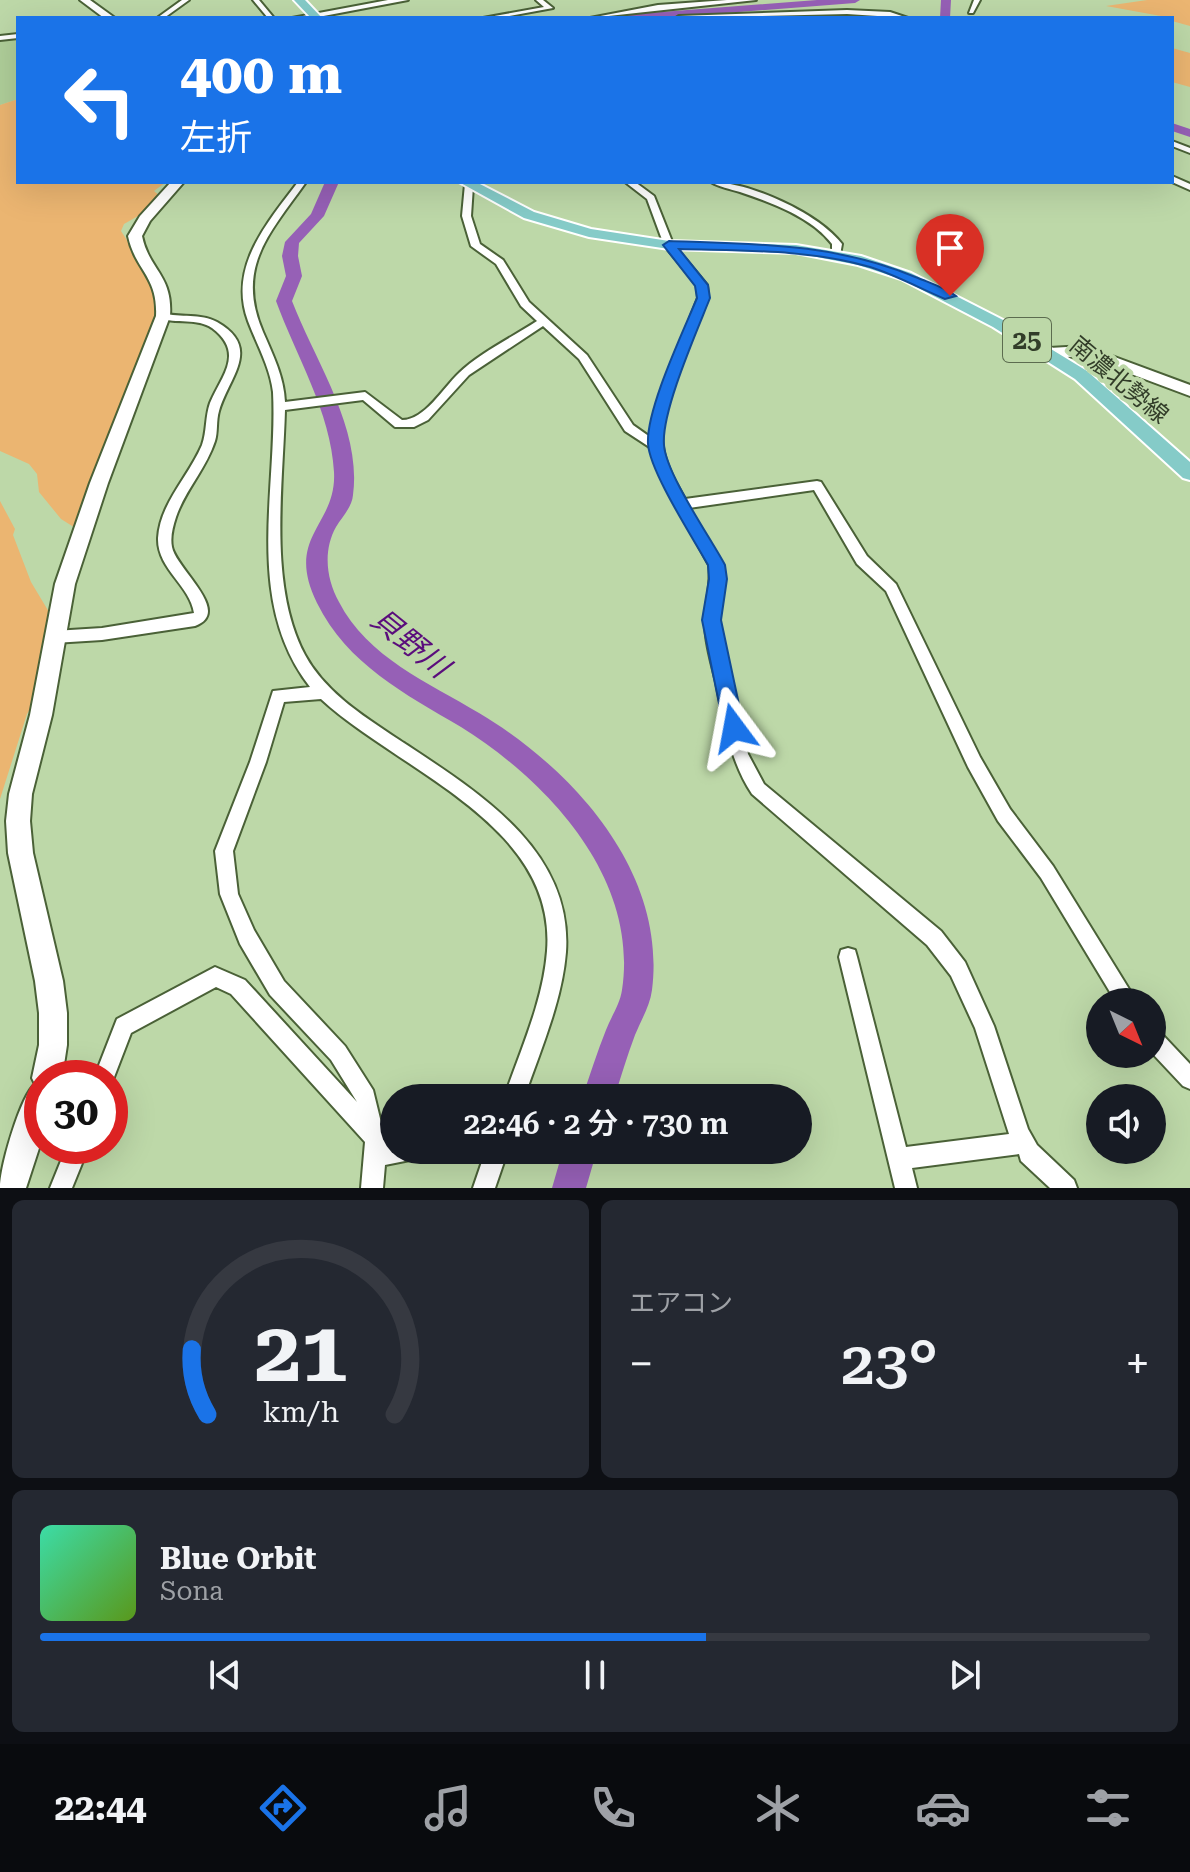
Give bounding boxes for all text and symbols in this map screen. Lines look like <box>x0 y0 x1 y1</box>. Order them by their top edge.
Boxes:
text: 400 m <box>180 41 342 107</box>
icon: left <box>48 48 152 152</box>
text: 左折 <box>180 117 252 159</box>
pin <box>916 214 984 296</box>
icon: arrive <box>928 226 972 270</box>
road number: 25 <box>1003 318 1051 362</box>
street label: 南濃北勢線 <box>1064 331 1174 429</box>
water label: 貝野川 <box>364 601 459 686</box>
position arrow <box>692 686 776 770</box>
north arrow <box>1086 988 1166 1068</box>
map controls <box>1086 988 1166 1164</box>
speed limit sign: 30 <box>24 1060 128 1164</box>
button: sound <box>1086 1084 1166 1164</box>
text: 22:46 · 2 分 · 730 m <box>464 1106 728 1141</box>
text: エアコン <box>629 1288 733 1318</box>
text: 21 <box>254 1304 347 1401</box>
text: 23° <box>841 1328 938 1399</box>
text: − <box>629 1338 654 1390</box>
text: + <box>1125 1338 1150 1390</box>
text: km/h <box>262 1395 339 1429</box>
text: Blue Orbit <box>160 1541 316 1576</box>
text: Sona <box>160 1576 223 1606</box>
icon: previous <box>203 1653 247 1697</box>
icon: pause <box>573 1653 617 1697</box>
icon: next <box>943 1653 987 1697</box>
icon: directions <box>255 1780 311 1836</box>
icon: music <box>420 1780 476 1836</box>
icon: phone <box>585 1780 641 1836</box>
icon: climate <box>750 1780 806 1836</box>
icon: car <box>915 1780 971 1836</box>
icon: filters <box>1080 1780 1136 1836</box>
text: 22:44 <box>54 1787 146 1829</box>

